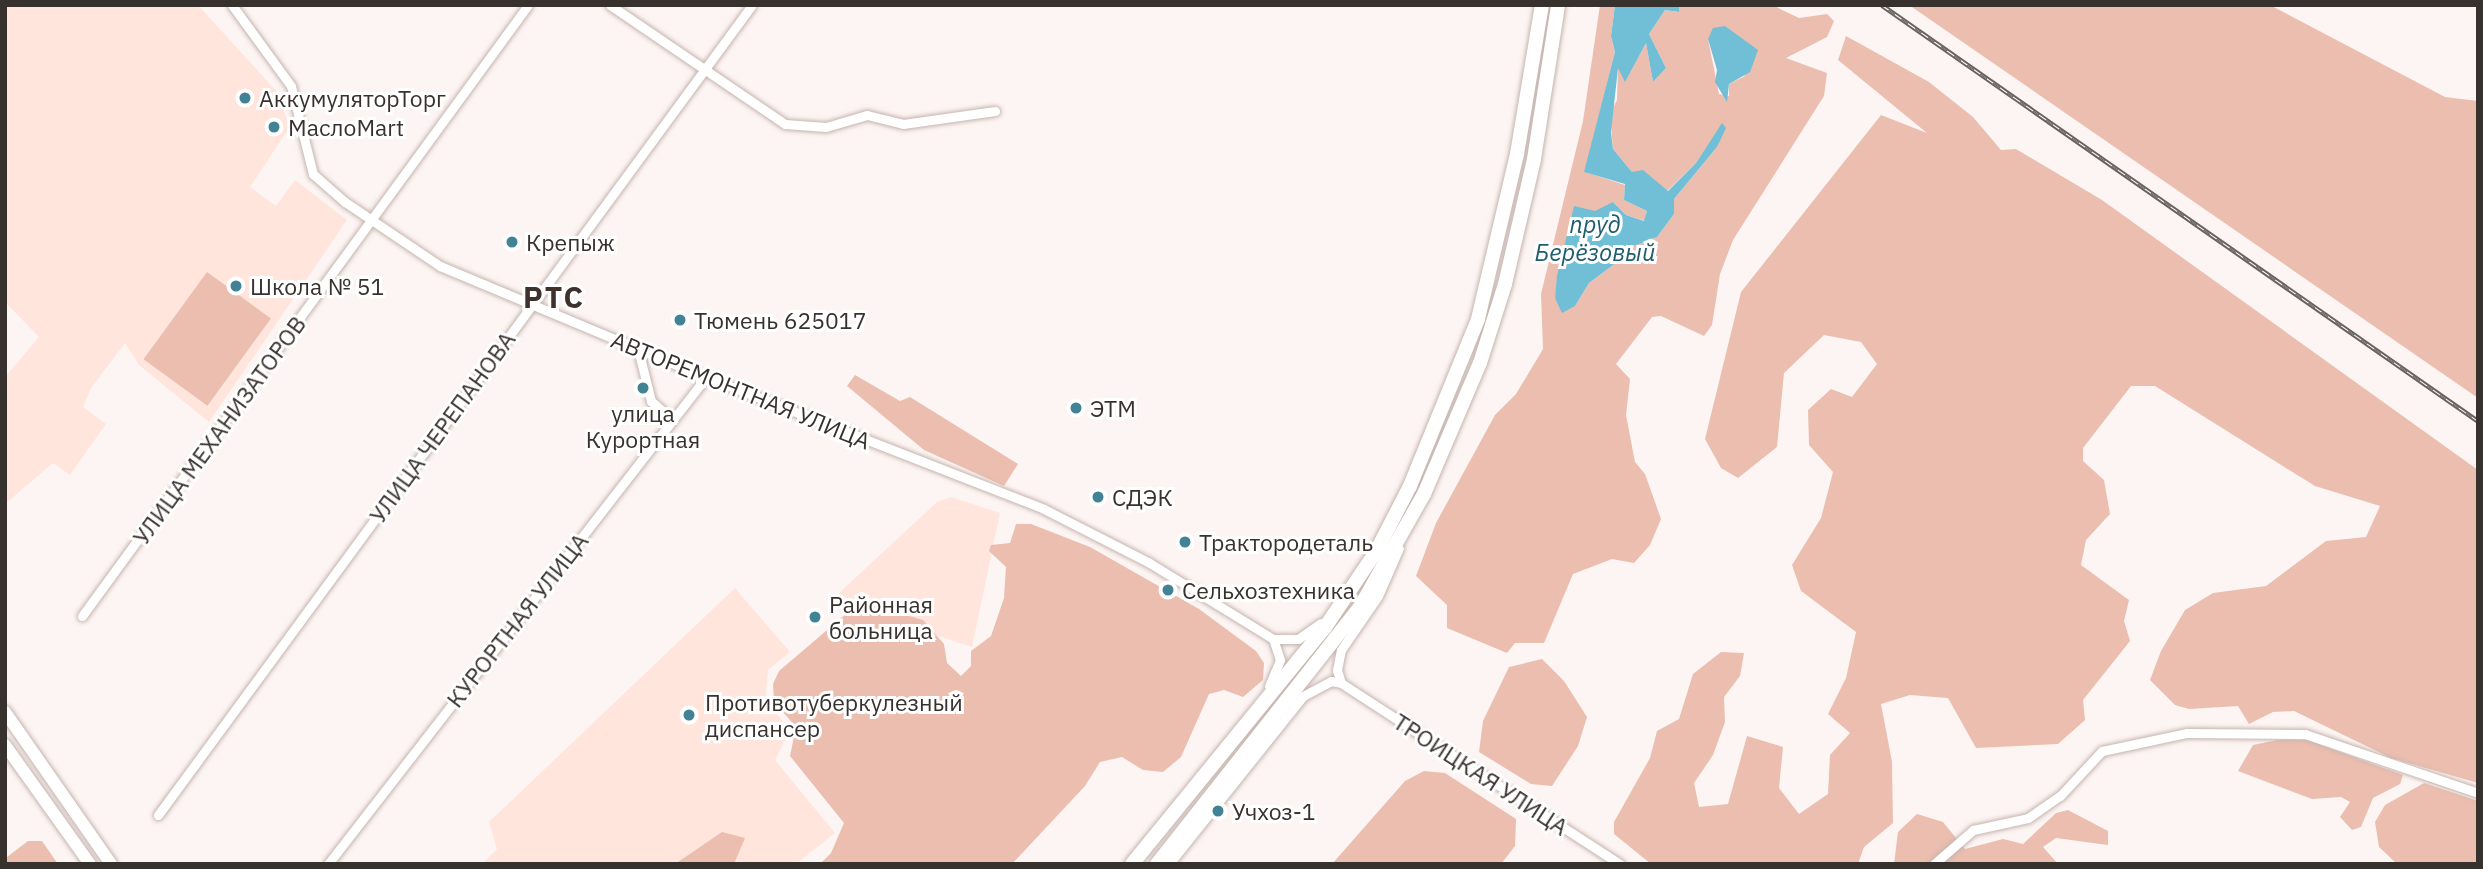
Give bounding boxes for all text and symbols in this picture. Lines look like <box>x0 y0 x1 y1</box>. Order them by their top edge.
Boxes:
place label: АккумуляторТорг <box>259 84 446 112</box>
marker: АккумуляторТорг <box>237 90 253 106</box>
place label: МаслоMart <box>288 113 404 141</box>
marker: МаслоMart <box>266 119 282 135</box>
water label: пруд Берёзовый <box>1535 211 1655 267</box>
place label: Крепыж <box>526 228 615 256</box>
marker: Крепыж <box>504 234 520 250</box>
place label: Школа № 51 <box>250 272 384 300</box>
marker: Школа № 51 <box>228 278 244 294</box>
district label: РТС <box>523 279 585 315</box>
place label: Тюмень 625017 <box>694 306 866 334</box>
street label: УЛИЦА МЕХАНИЗАТОРОВ <box>127 310 311 550</box>
marker: Тюмень 625017 <box>672 312 688 328</box>
street label: АВТОРЕМОНТНАЯ УЛИЦА <box>607 325 875 455</box>
street label: УЛИЦА ЧЕРЕПАНОВА <box>363 326 521 528</box>
marker: улица Курортная <box>635 380 651 396</box>
place label: ЭТМ <box>1090 394 1136 422</box>
place label: улица Курортная <box>586 399 700 453</box>
marker: ЭТМ <box>1068 400 1084 416</box>
place label: СДЭК <box>1112 483 1173 511</box>
marker: СДЭК <box>1090 489 1106 505</box>
street label: КУРОРТНАЯ УЛИЦА <box>440 527 594 713</box>
place label: Трактородеталь <box>1199 528 1373 556</box>
marker: Трактородеталь <box>1177 534 1193 550</box>
place label: Сельхозтехника <box>1182 576 1355 604</box>
marker: Сельхозтехника <box>1160 582 1176 598</box>
place label: Районная больница <box>829 590 933 644</box>
marker: Районная больница <box>807 609 823 625</box>
place label: Противотуберкулезный диспансер <box>705 688 963 742</box>
marker: Противотуберкулезный диспансер <box>679 705 699 725</box>
street label: ТРОИЦКАЯ УЛИЦА <box>1389 707 1573 841</box>
place label: Учхоз-1 <box>1232 797 1316 825</box>
marker: Учхоз-1 <box>1210 803 1226 819</box>

